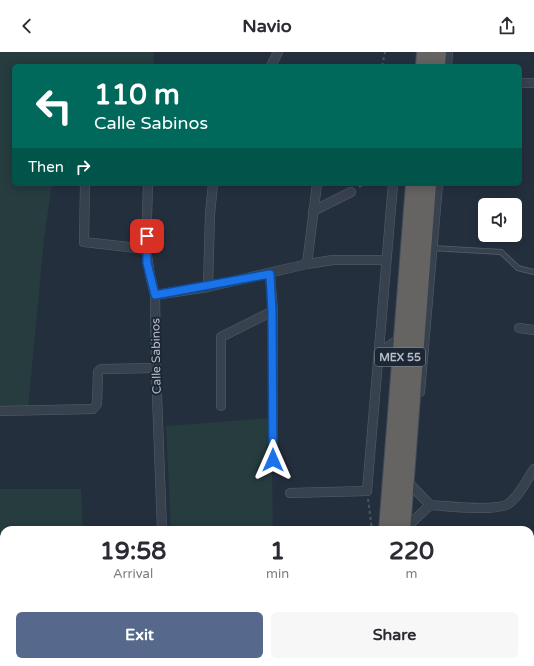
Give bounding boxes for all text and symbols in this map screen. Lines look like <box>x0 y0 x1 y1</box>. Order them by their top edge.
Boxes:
icon: back <box>16 15 38 37</box>
text: Navio <box>242 15 292 37</box>
icon: share <box>496 15 518 37</box>
text: 110 m <box>94 78 180 112</box>
icon: left <box>28 80 80 132</box>
text: Calle Sabinos <box>94 112 208 134</box>
icon: right <box>72 156 94 178</box>
text: Then <box>28 158 64 176</box>
map controls <box>478 198 522 242</box>
button: sound <box>478 198 522 242</box>
pin <box>130 219 164 253</box>
icon: arrive <box>136 225 158 247</box>
street label: Calle Sabinos <box>148 318 164 394</box>
road number: MEX 55 <box>375 348 425 366</box>
position arrow <box>252 439 294 481</box>
text: 19:58 <box>100 537 166 566</box>
text: 1 <box>270 537 285 566</box>
text: 220 <box>389 537 434 566</box>
text: Arrival <box>113 566 153 582</box>
text: min <box>266 566 289 582</box>
text: m <box>406 566 418 582</box>
button: Exit <box>16 612 263 658</box>
button: Share <box>271 612 518 658</box>

